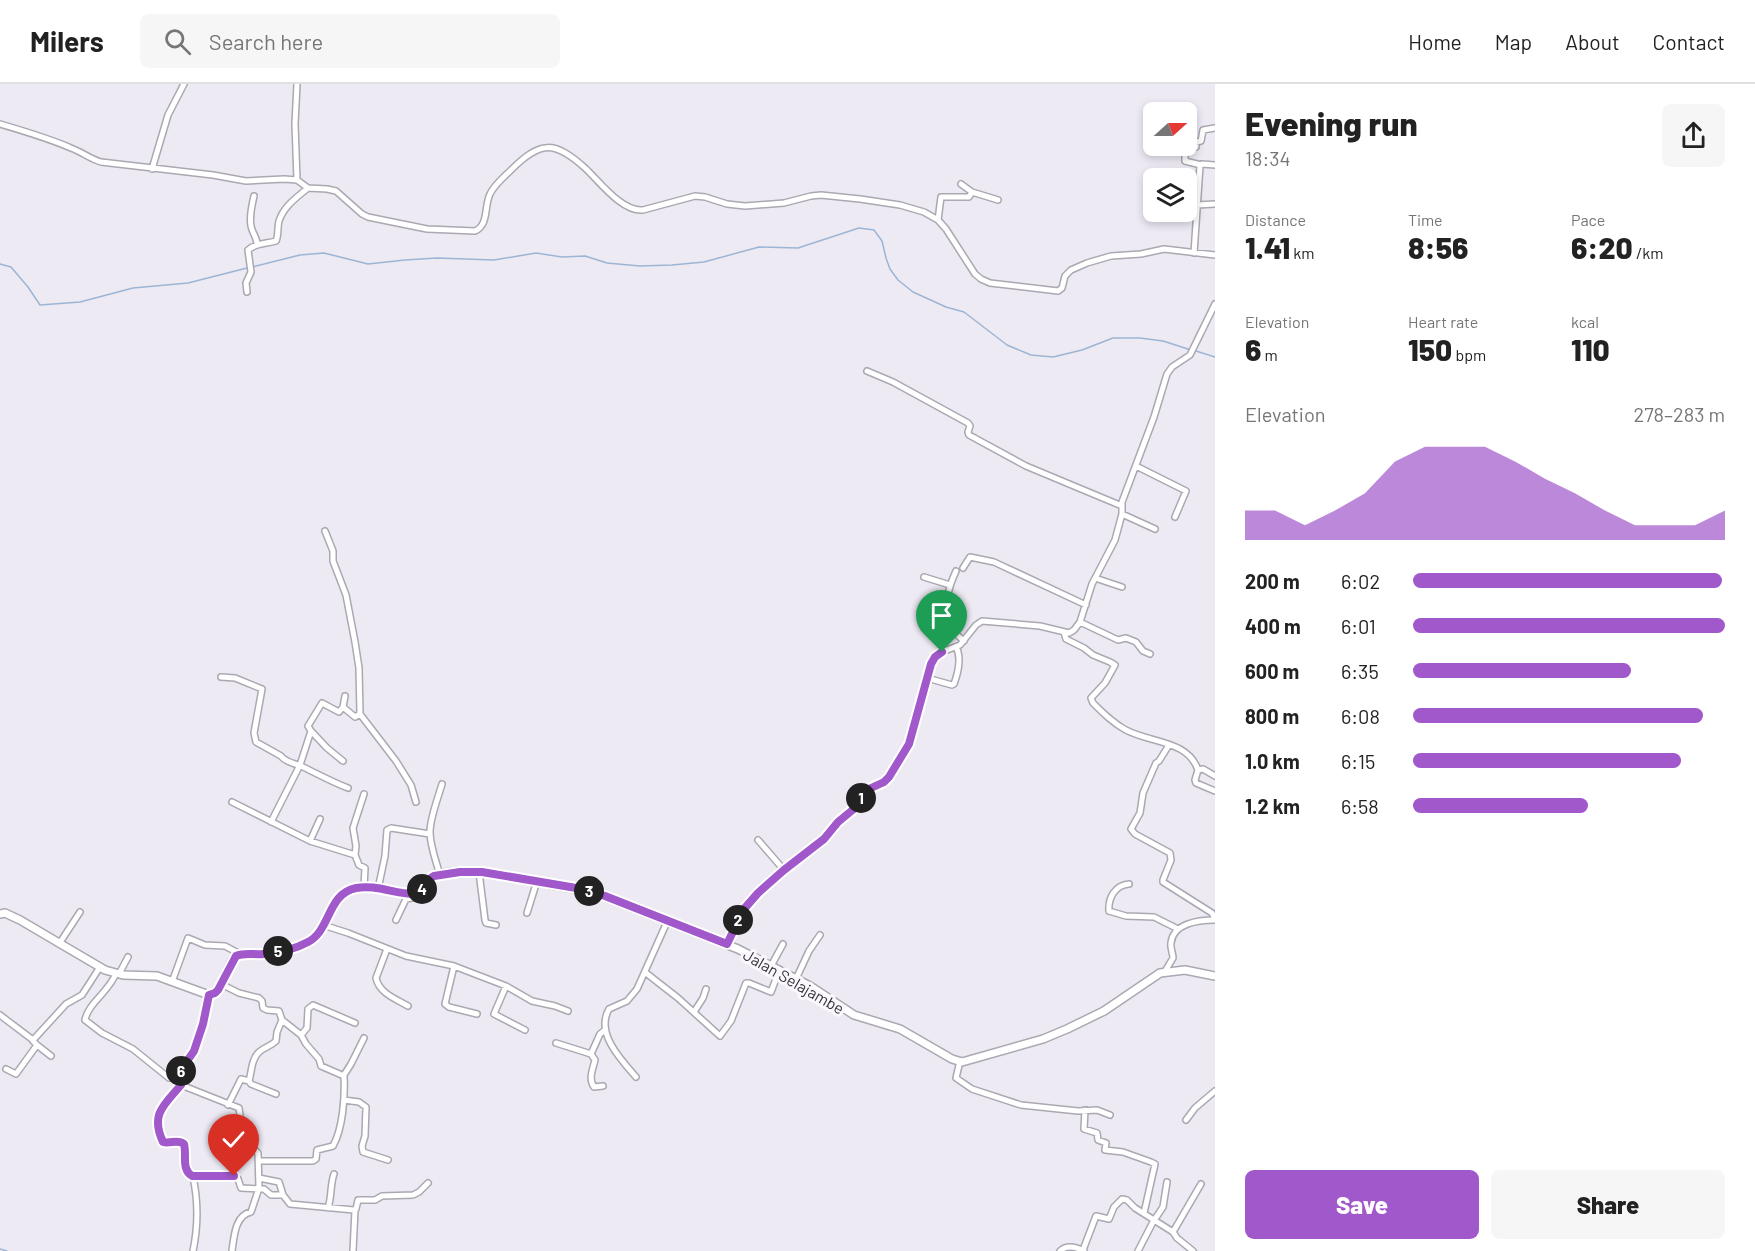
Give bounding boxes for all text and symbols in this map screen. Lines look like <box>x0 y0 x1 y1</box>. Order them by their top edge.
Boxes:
search box <box>140 14 560 68</box>
text: Milers <box>30 24 104 58</box>
icon: search <box>161 25 194 58</box>
text: Search here <box>209 28 323 54</box>
text: Home <box>1408 29 1462 54</box>
text: Map <box>1495 29 1532 54</box>
text: About <box>1565 29 1620 54</box>
text: Contact <box>1653 29 1725 54</box>
north arrow <box>1143 102 1197 156</box>
map controls <box>1143 102 1197 222</box>
text: Evening run <box>1245 103 1418 143</box>
button: share <box>1662 104 1725 167</box>
text: 18:34 <box>1245 146 1291 170</box>
button: layers <box>1143 168 1197 222</box>
text: Distance <box>1245 210 1306 229</box>
text: Time <box>1408 210 1443 229</box>
text: Pace <box>1571 210 1605 229</box>
text: 1.41 <box>1245 229 1290 265</box>
text: 8:56 <box>1408 229 1468 265</box>
text: 6:20 <box>1571 229 1633 265</box>
text: km <box>1290 243 1315 262</box>
text: /km <box>1633 243 1664 262</box>
text: Elevation <box>1245 312 1309 331</box>
text: Heart rate <box>1408 312 1478 331</box>
text: kcal <box>1571 312 1599 331</box>
text: 6 <box>1245 331 1261 367</box>
text: 150 <box>1408 331 1452 367</box>
text: 110 <box>1571 331 1610 367</box>
text: m <box>1261 345 1278 364</box>
text: bpm <box>1452 345 1486 364</box>
text: Elevation <box>1245 402 1326 426</box>
text: 278–283 m <box>1633 402 1725 426</box>
text: 200 m <box>1245 569 1300 593</box>
text: 6:02 <box>1341 569 1380 593</box>
pin <box>916 590 967 652</box>
icon: arrive <box>925 599 958 632</box>
text: 400 m <box>1245 614 1301 638</box>
text: 6:01 <box>1341 614 1376 638</box>
text: 600 m <box>1245 659 1299 683</box>
text: 6:35 <box>1341 659 1379 683</box>
text: 800 m <box>1245 704 1299 728</box>
text: 6:08 <box>1341 704 1380 728</box>
text: 1.0 km <box>1245 749 1300 773</box>
text: 6:15 <box>1341 749 1375 773</box>
pin: 1 <box>846 783 876 813</box>
text: 1 <box>858 788 864 807</box>
text: 1.2 km <box>1245 794 1300 818</box>
text: 6:58 <box>1341 794 1379 818</box>
pin: 4 <box>407 874 437 904</box>
pin: 3 <box>574 876 604 906</box>
text: 4 <box>417 879 427 898</box>
text: 3 <box>585 881 593 900</box>
pin: 2 <box>723 905 753 935</box>
text: 2 <box>734 910 742 929</box>
pin: 5 <box>263 936 293 966</box>
text: 5 <box>274 941 282 960</box>
street label: Jalan Selajambe <box>740 944 848 1018</box>
pin: 6 <box>166 1056 196 1086</box>
text: 6 <box>177 1061 185 1080</box>
pin <box>208 1114 259 1176</box>
icon: check <box>217 1123 250 1156</box>
button: Save <box>1245 1170 1479 1239</box>
button: Share <box>1491 1170 1725 1239</box>

